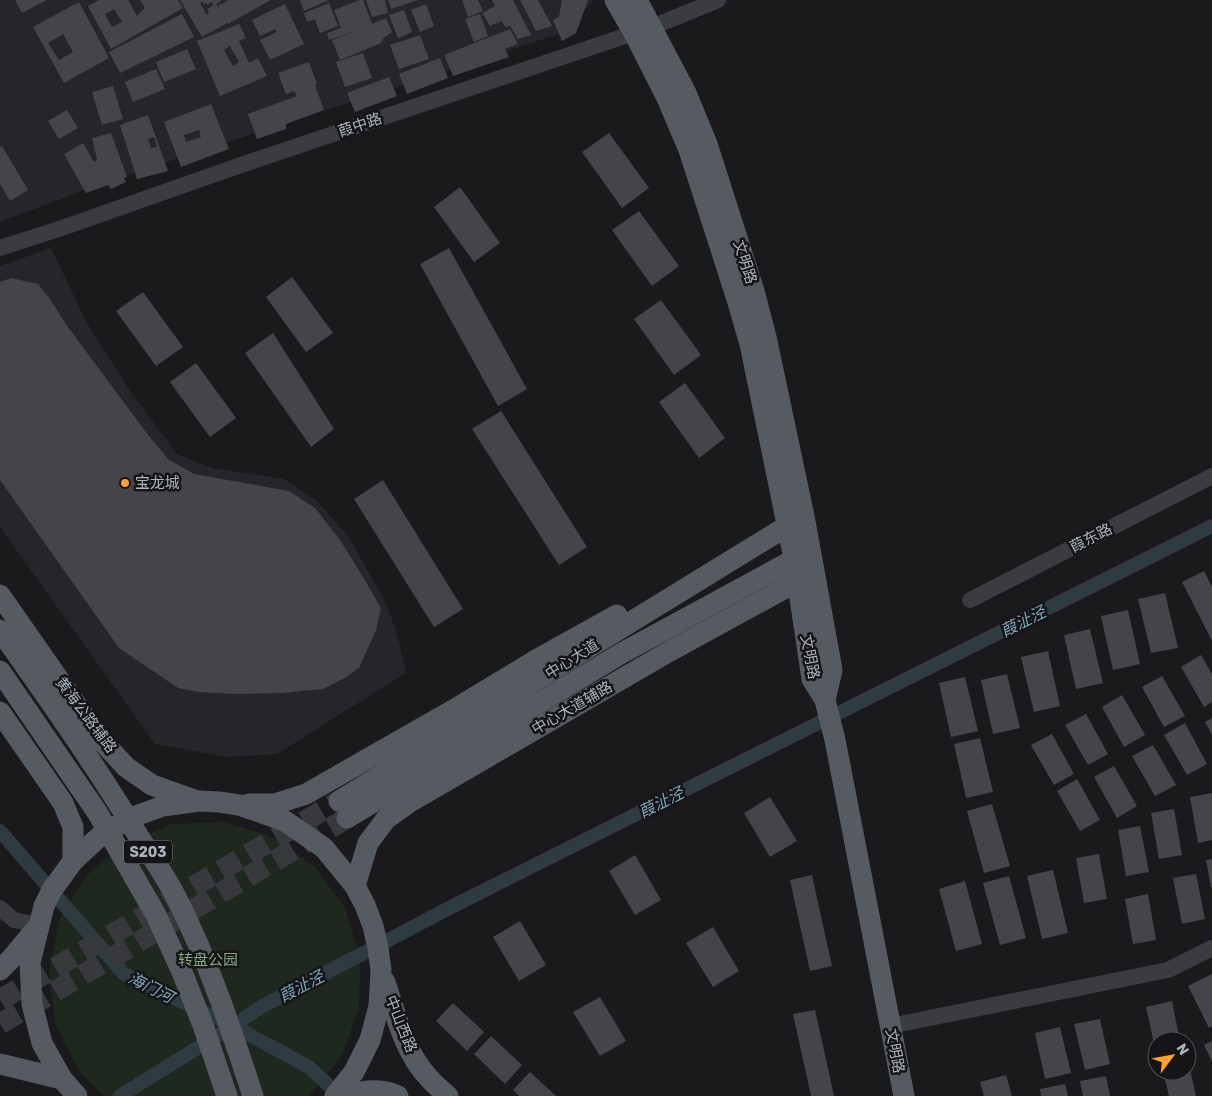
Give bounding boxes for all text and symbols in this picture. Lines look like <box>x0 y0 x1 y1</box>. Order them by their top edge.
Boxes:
street label: 葭中路 <box>336 109 384 141</box>
street label: 文明路 <box>729 238 761 286</box>
place label: 宝龙城 <box>135 474 180 492</box>
marker: 宝龙城 <box>119 477 131 489</box>
street label: 葭东路 <box>1067 520 1115 556</box>
water label: 葭沚泾 <box>998 601 1051 641</box>
street label: 文明路 <box>797 633 823 681</box>
street label: 中心大道 <box>542 635 602 683</box>
street label: 黄海公路辅路 <box>52 674 120 756</box>
street label: 中心大道辅路 <box>529 678 615 738</box>
water label: 葭沚泾 <box>636 782 689 822</box>
road number: S203 <box>124 840 172 864</box>
park label: 转盘公园 <box>178 951 238 969</box>
water label: 葭沚泾 <box>276 966 329 1006</box>
water label: 海门河 <box>125 968 179 1008</box>
street label: 中山西路 <box>381 993 421 1055</box>
street label: 文明路 <box>882 1027 908 1075</box>
north arrow <box>1147 1031 1197 1081</box>
text: N <box>1173 1041 1192 1058</box>

